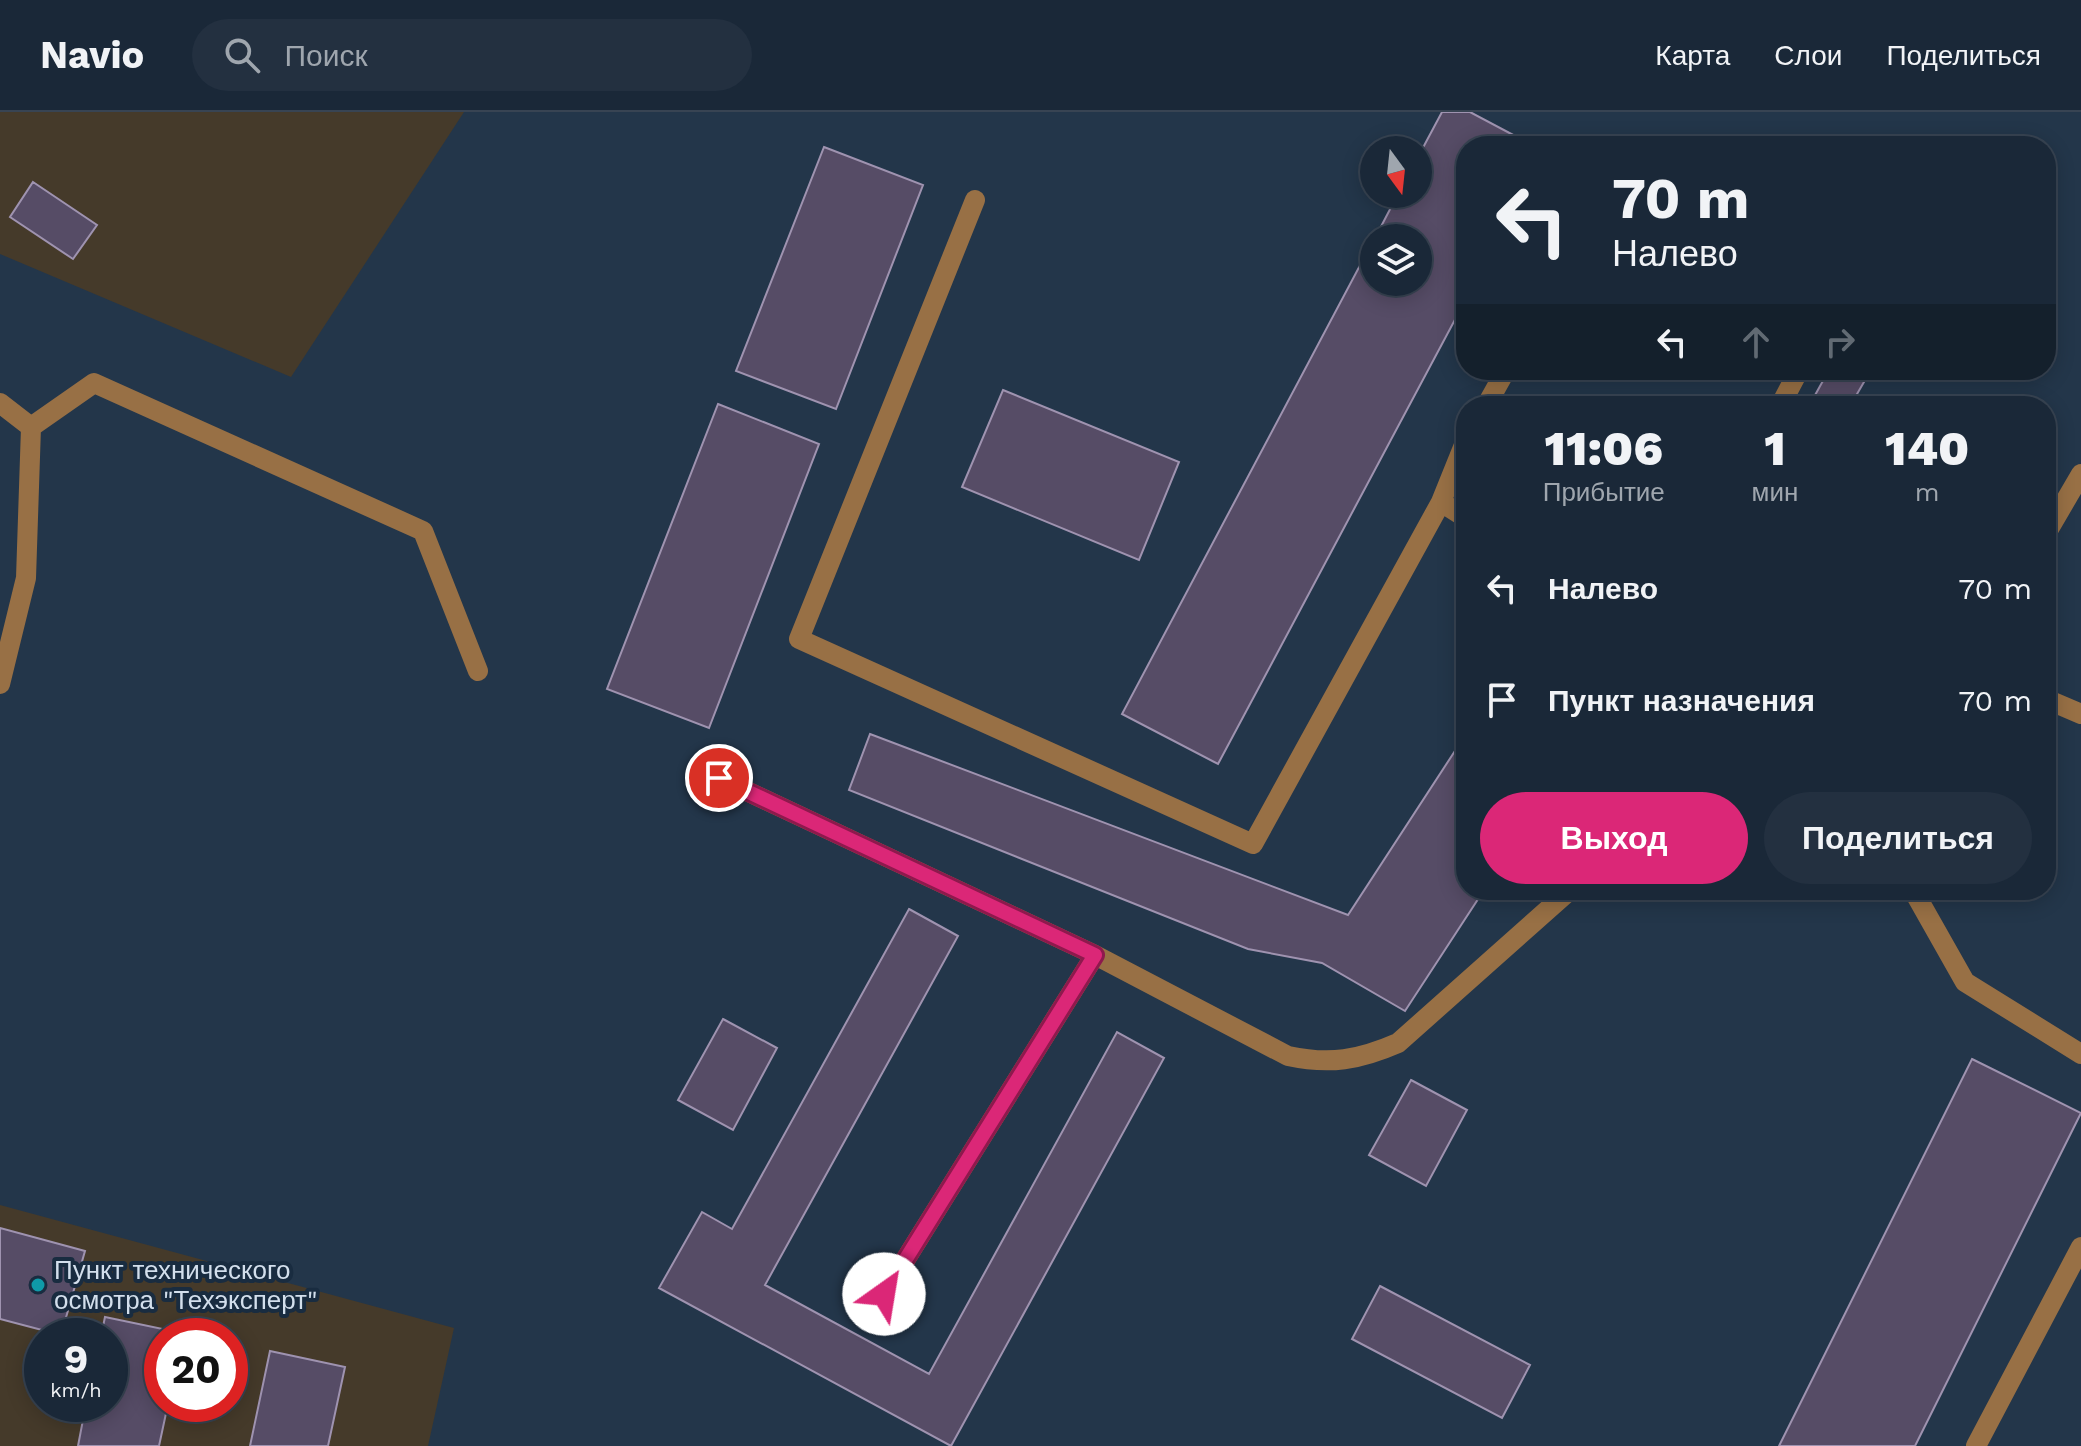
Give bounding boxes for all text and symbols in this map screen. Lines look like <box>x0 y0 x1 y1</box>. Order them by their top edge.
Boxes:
search box <box>192 19 752 91</box>
text: Navio <box>40 33 144 77</box>
icon: search <box>220 33 264 77</box>
text: Поиск <box>284 38 368 73</box>
text: Карта <box>1655 39 1730 72</box>
text: Слои <box>1774 39 1842 72</box>
text: Поделиться <box>1886 39 2041 72</box>
north arrow <box>1360 136 1432 208</box>
map controls <box>1360 136 1432 296</box>
text: 70 m <box>1612 166 1749 232</box>
icon: left <box>1480 168 1584 272</box>
button: layers <box>1360 224 1432 296</box>
text: Налево <box>1612 233 1738 275</box>
icon: left <box>1650 320 1694 364</box>
icon: ahead <box>1734 320 1778 364</box>
icon: right <box>1818 320 1862 364</box>
text: 11:06 <box>1545 420 1663 477</box>
text: 1 <box>1764 420 1786 477</box>
text: 140 <box>1885 420 1969 477</box>
text: Прибытие <box>1543 477 1665 507</box>
text: мин <box>1752 477 1798 507</box>
text: m <box>1915 477 1940 507</box>
icon: left <box>1480 566 1524 610</box>
text: Налево <box>1548 571 1658 606</box>
text: 70 m <box>1958 571 2032 606</box>
icon: arrive <box>1480 678 1524 722</box>
text: Пункт назначения <box>1548 683 1815 718</box>
text: 70 m <box>1958 683 2032 718</box>
pin <box>685 744 753 812</box>
icon: arrive <box>697 756 741 800</box>
button: Выход <box>1480 792 1748 884</box>
button: Поделиться <box>1764 792 2032 884</box>
position arrow <box>842 1252 926 1336</box>
place label: Пункт технического осмотра "Техэксперт" <box>54 1255 317 1315</box>
marker: Пункт технического осмотра "Техэксперт" <box>29 1276 47 1294</box>
speed limit sign: 20 <box>144 1318 248 1422</box>
text: 9 <box>64 1336 88 1383</box>
text: km/h <box>50 1378 102 1402</box>

